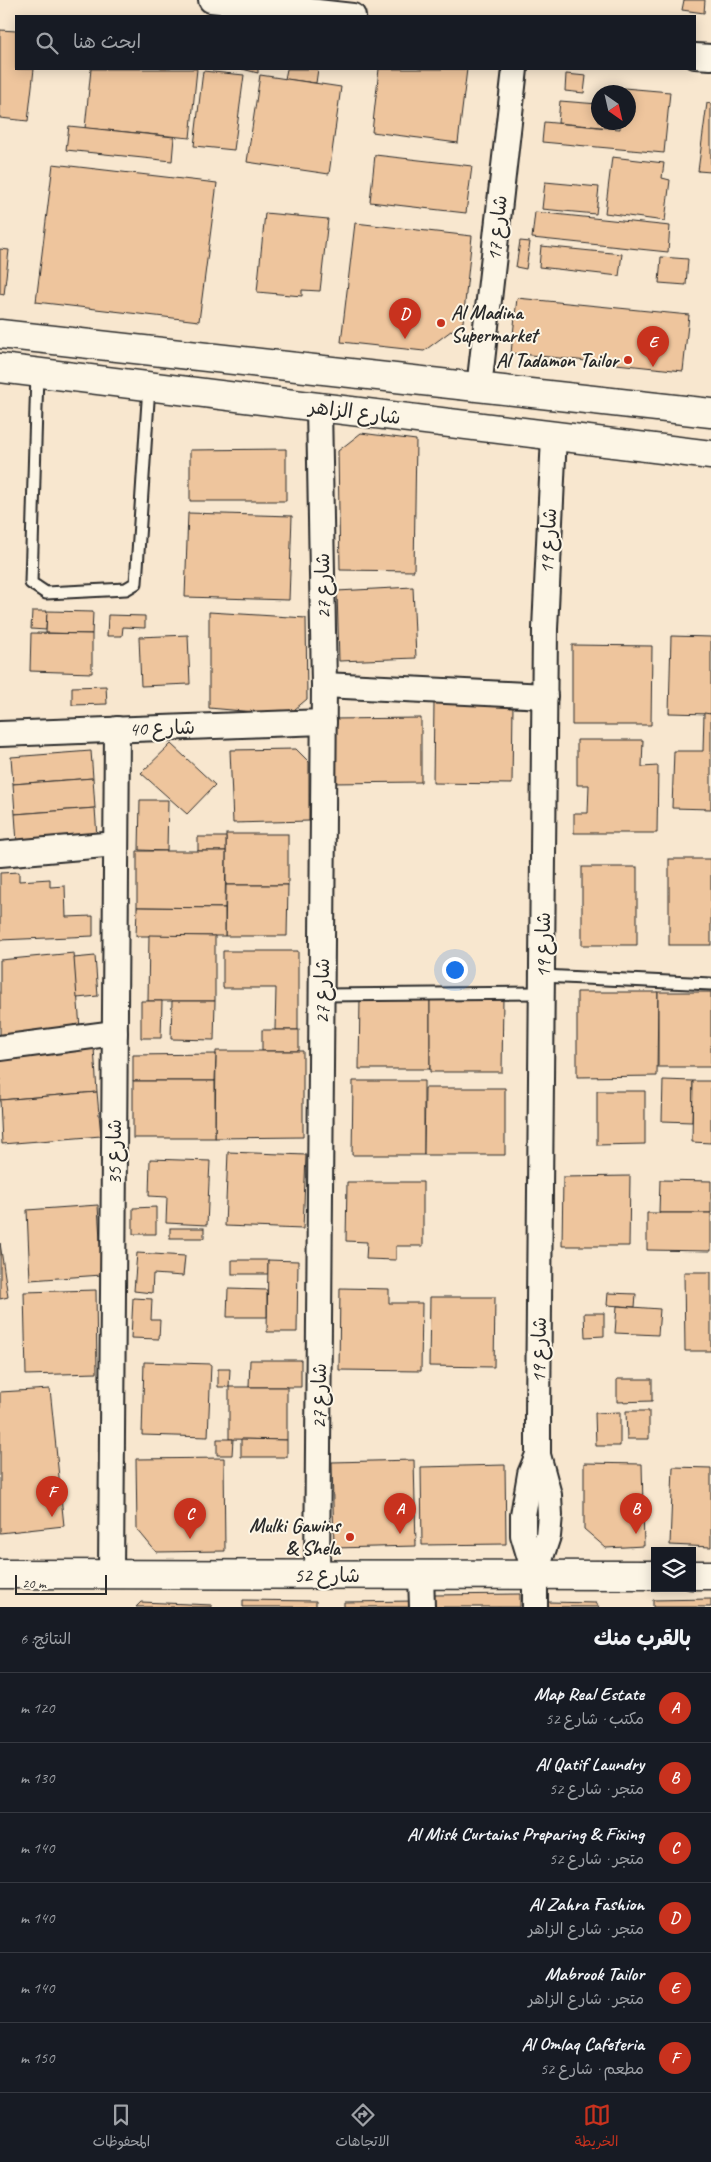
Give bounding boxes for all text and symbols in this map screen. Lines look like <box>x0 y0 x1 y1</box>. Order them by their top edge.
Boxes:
search box <box>15 15 696 70</box>
icon: search <box>33 29 61 57</box>
text: ابحث هنا <box>73 30 141 54</box>
north arrow <box>591 85 636 130</box>
street label: شارع 17 <box>481 194 514 262</box>
pin: D <box>389 298 421 339</box>
place label: Al Madina Supermarket <box>451 300 540 348</box>
marker: Al Madina Supermarket <box>435 317 447 329</box>
pin: E <box>637 326 669 367</box>
place label: Al Tadamon Tailor <box>496 348 621 373</box>
marker: Al Tadamon Tailor <box>622 354 634 366</box>
street label: شارع الزاهر <box>306 394 402 431</box>
street label: شارع 19 <box>534 507 563 575</box>
street label: شارع 27 <box>310 553 337 619</box>
street label: شارع 40 <box>129 714 196 743</box>
street label: شارع 19 <box>531 912 557 978</box>
your location <box>442 957 468 983</box>
street label: شارع 27 <box>310 958 336 1024</box>
street label: شارع 35 <box>102 1119 128 1185</box>
street label: شارع 19 <box>526 1317 553 1383</box>
street label: شارع 27 <box>307 1363 333 1429</box>
pin: F <box>36 1476 68 1517</box>
pin: A <box>384 1493 416 1534</box>
pin: B <box>620 1493 652 1534</box>
pin: C <box>174 1498 206 1539</box>
place label: Mulki Gawins & Shela <box>249 1513 342 1561</box>
marker: Mulki Gawins & Shela <box>344 1531 356 1543</box>
map controls <box>651 1547 696 1592</box>
button: layers <box>651 1547 696 1592</box>
street label: شارع 52 <box>294 1563 360 1589</box>
scale bar <box>15 1572 108 1595</box>
text: 20 m <box>22 1575 46 1592</box>
text: بالقرب منك <box>594 1625 691 1651</box>
text: النتائج: 6 <box>20 1629 71 1649</box>
text: Map Real Estate <box>534 1682 644 1706</box>
text: 120 m <box>20 1698 54 1718</box>
text: A <box>671 1698 679 1718</box>
text: مكتب · شارع 52 <box>545 1709 644 1729</box>
text: Al Qatif Laundry <box>535 1752 644 1776</box>
text: 130 m <box>20 1768 54 1788</box>
text: B <box>671 1768 679 1788</box>
text: متجر · شارع 52 <box>549 1779 644 1799</box>
text: Al Misk Curtains Preparing & Fixing <box>407 1822 644 1846</box>
text: 140 m <box>20 1838 54 1858</box>
text: C <box>671 1838 679 1858</box>
text: متجر · شارع 52 <box>549 1849 644 1869</box>
text: Al Zahra Fashion <box>529 1892 644 1916</box>
text: 140 m <box>20 1908 54 1928</box>
text: D <box>670 1908 680 1928</box>
text: متجر · شارع الزاهر <box>528 1919 644 1939</box>
text: Mabrook Tailor <box>545 1962 644 1986</box>
text: 140 m <box>20 1978 54 1998</box>
text: E <box>671 1978 679 1998</box>
text: متجر · شارع الزاهر <box>528 1989 644 2009</box>
text: Al Omlaq Cafeteria <box>521 2032 644 2056</box>
text: 150 m <box>20 2048 54 2068</box>
text: F <box>671 2048 679 2068</box>
text: مطعم · شارع 52 <box>540 2059 644 2079</box>
tab: المحفوظات <box>93 2101 150 2154</box>
tab: الاتجاهات <box>335 2101 390 2154</box>
tab: الخريطة <box>575 2101 618 2154</box>

